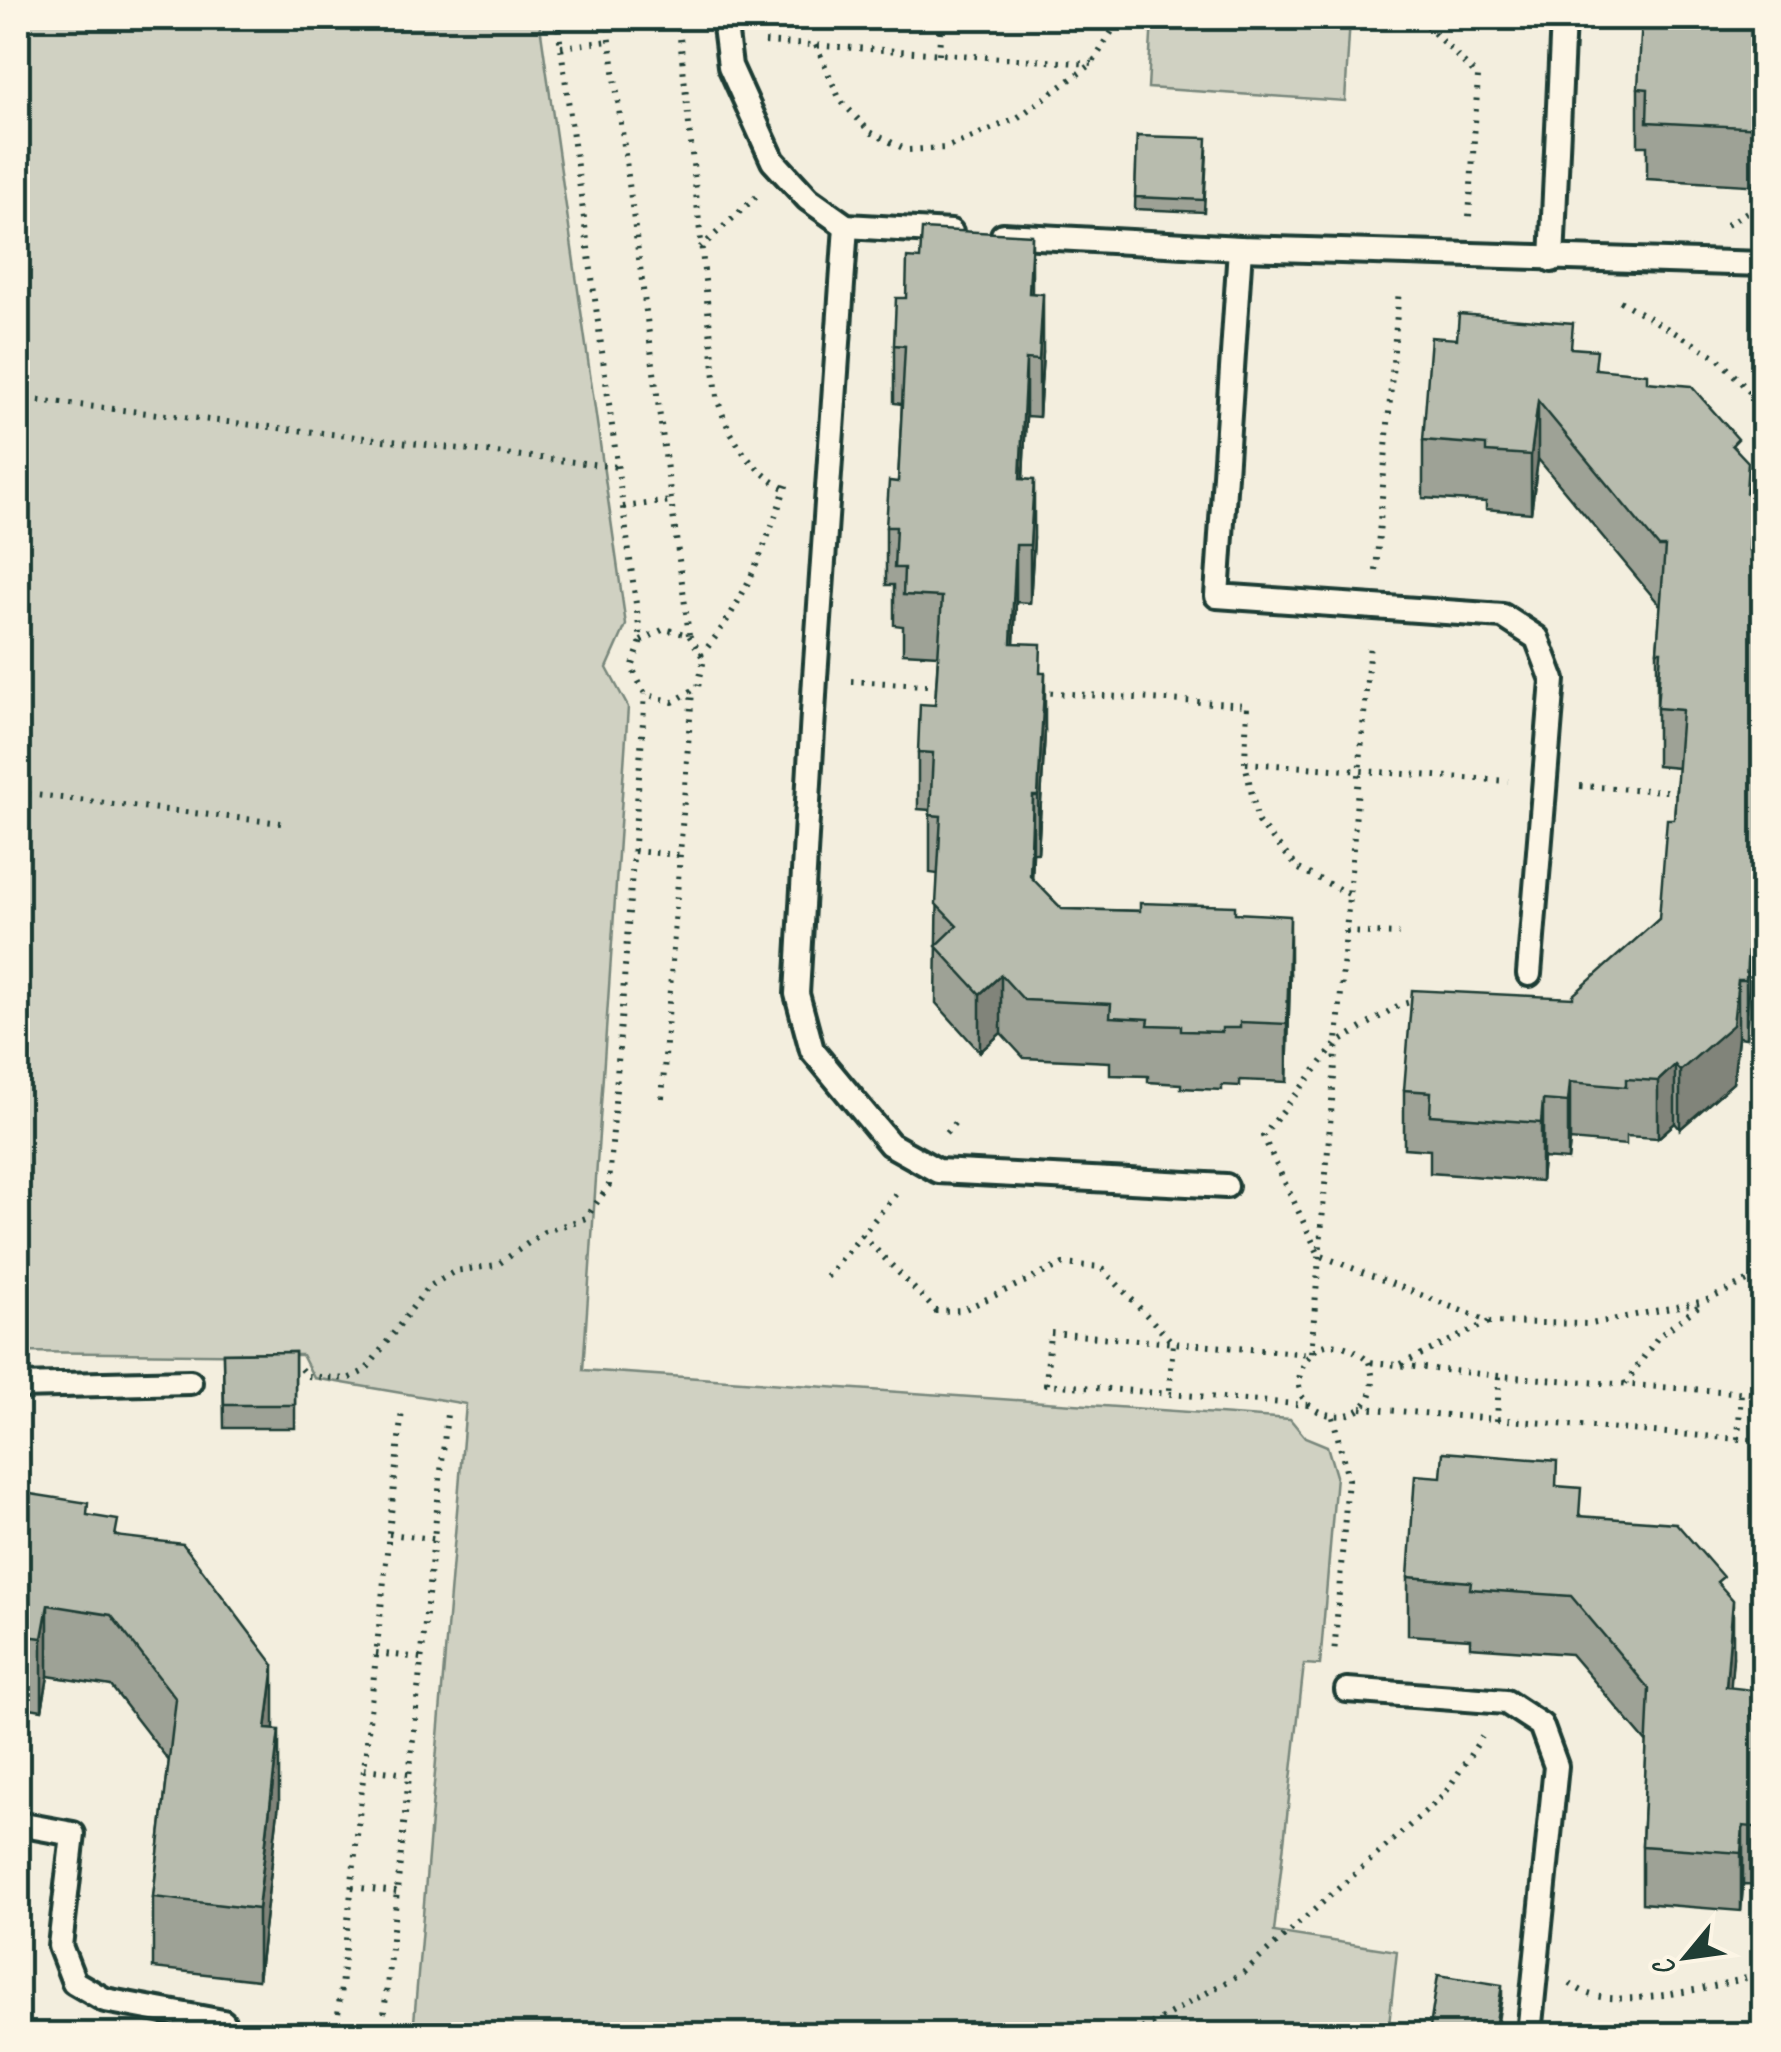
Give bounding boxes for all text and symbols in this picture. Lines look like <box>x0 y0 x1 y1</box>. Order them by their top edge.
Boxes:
north arrow <box>1636 1907 1736 2007</box>
text: С <box>1644 1952 1683 1983</box>

